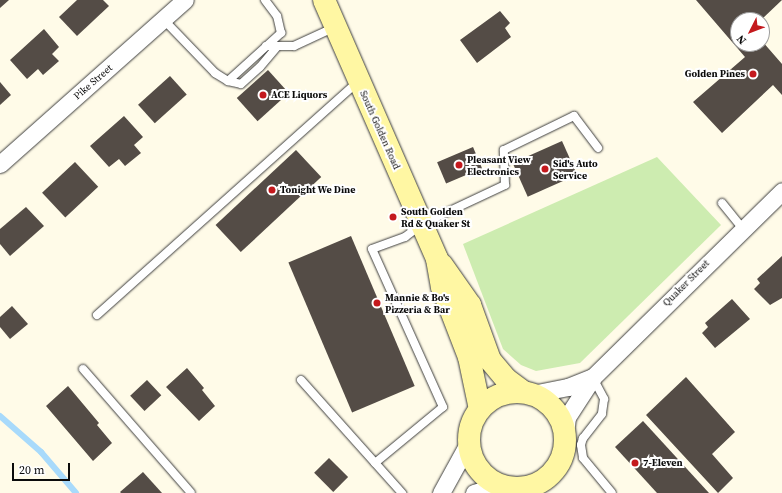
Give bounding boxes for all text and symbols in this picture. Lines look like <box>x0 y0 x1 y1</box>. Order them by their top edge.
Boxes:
north arrow <box>730 12 770 52</box>
text: N <box>733 32 750 48</box>
street label: Pike Street <box>71 62 115 102</box>
place label: Golden Pines <box>685 68 745 80</box>
marker: Golden Pines <box>748 69 758 79</box>
place label: ACE Liquors <box>271 89 327 101</box>
street label: South Golden Road <box>357 89 403 171</box>
marker: ACE Liquors <box>258 90 268 100</box>
place label: Pleasant View Electronics <box>467 153 531 176</box>
place label: Sid's Auto Service <box>553 157 598 180</box>
marker: Pleasant View Electronics <box>454 160 464 170</box>
marker: Sid's Auto Service <box>540 164 550 174</box>
place label: Tonight We Dine <box>280 184 356 196</box>
marker: Tonight We Dine <box>267 185 277 195</box>
place label: South Golden Rd & Quaker St <box>401 205 470 228</box>
marker: South Golden Rd & Quaker St <box>388 212 398 222</box>
street label: Quaker Street <box>660 257 712 309</box>
place label: Mannie & Bo's Pizzeria & Bar <box>385 291 450 314</box>
marker: Mannie & Bo's Pizzeria & Bar <box>372 298 382 308</box>
scale bar <box>14 455 72 481</box>
place label: 7-Eleven <box>643 457 683 469</box>
marker: 7-Eleven <box>630 458 640 468</box>
text: 20 m <box>19 462 45 478</box>

